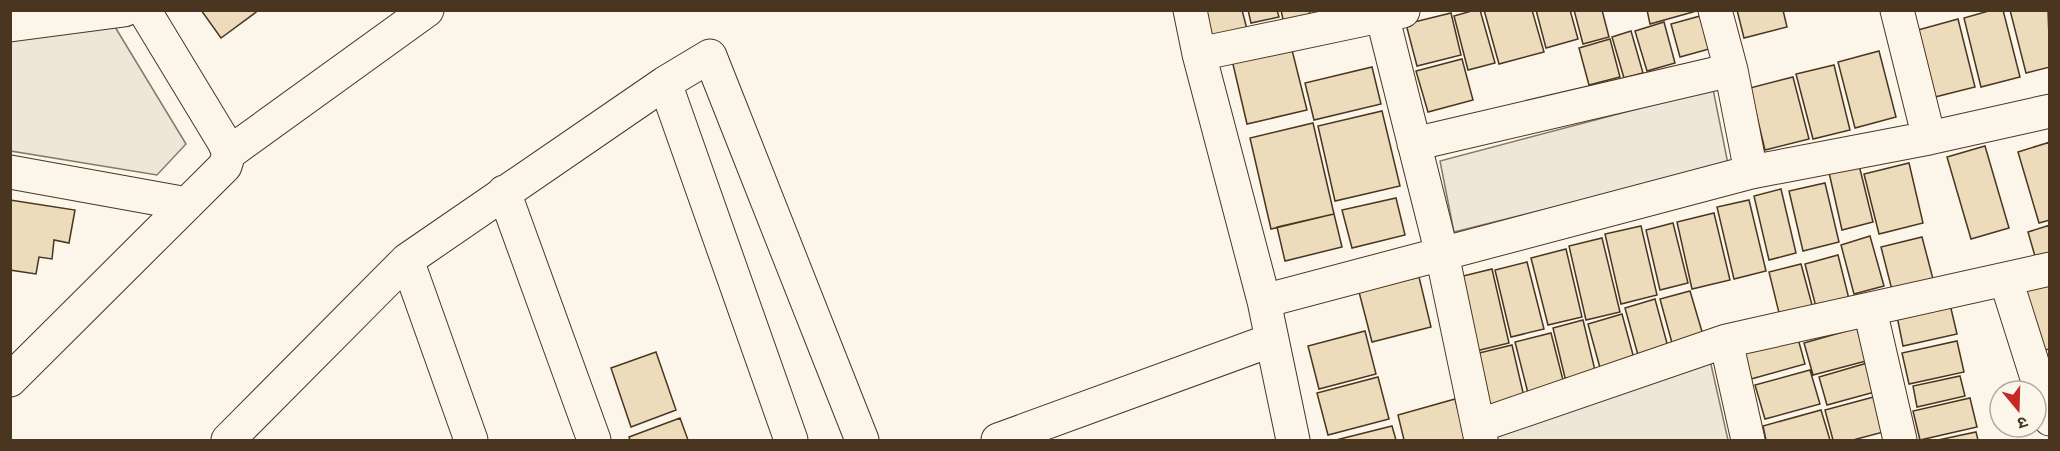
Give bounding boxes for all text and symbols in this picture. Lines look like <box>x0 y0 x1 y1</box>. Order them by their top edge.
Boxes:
north arrow <box>1988 379 2048 439</box>
text: उ <box>2014 411 2031 435</box>

